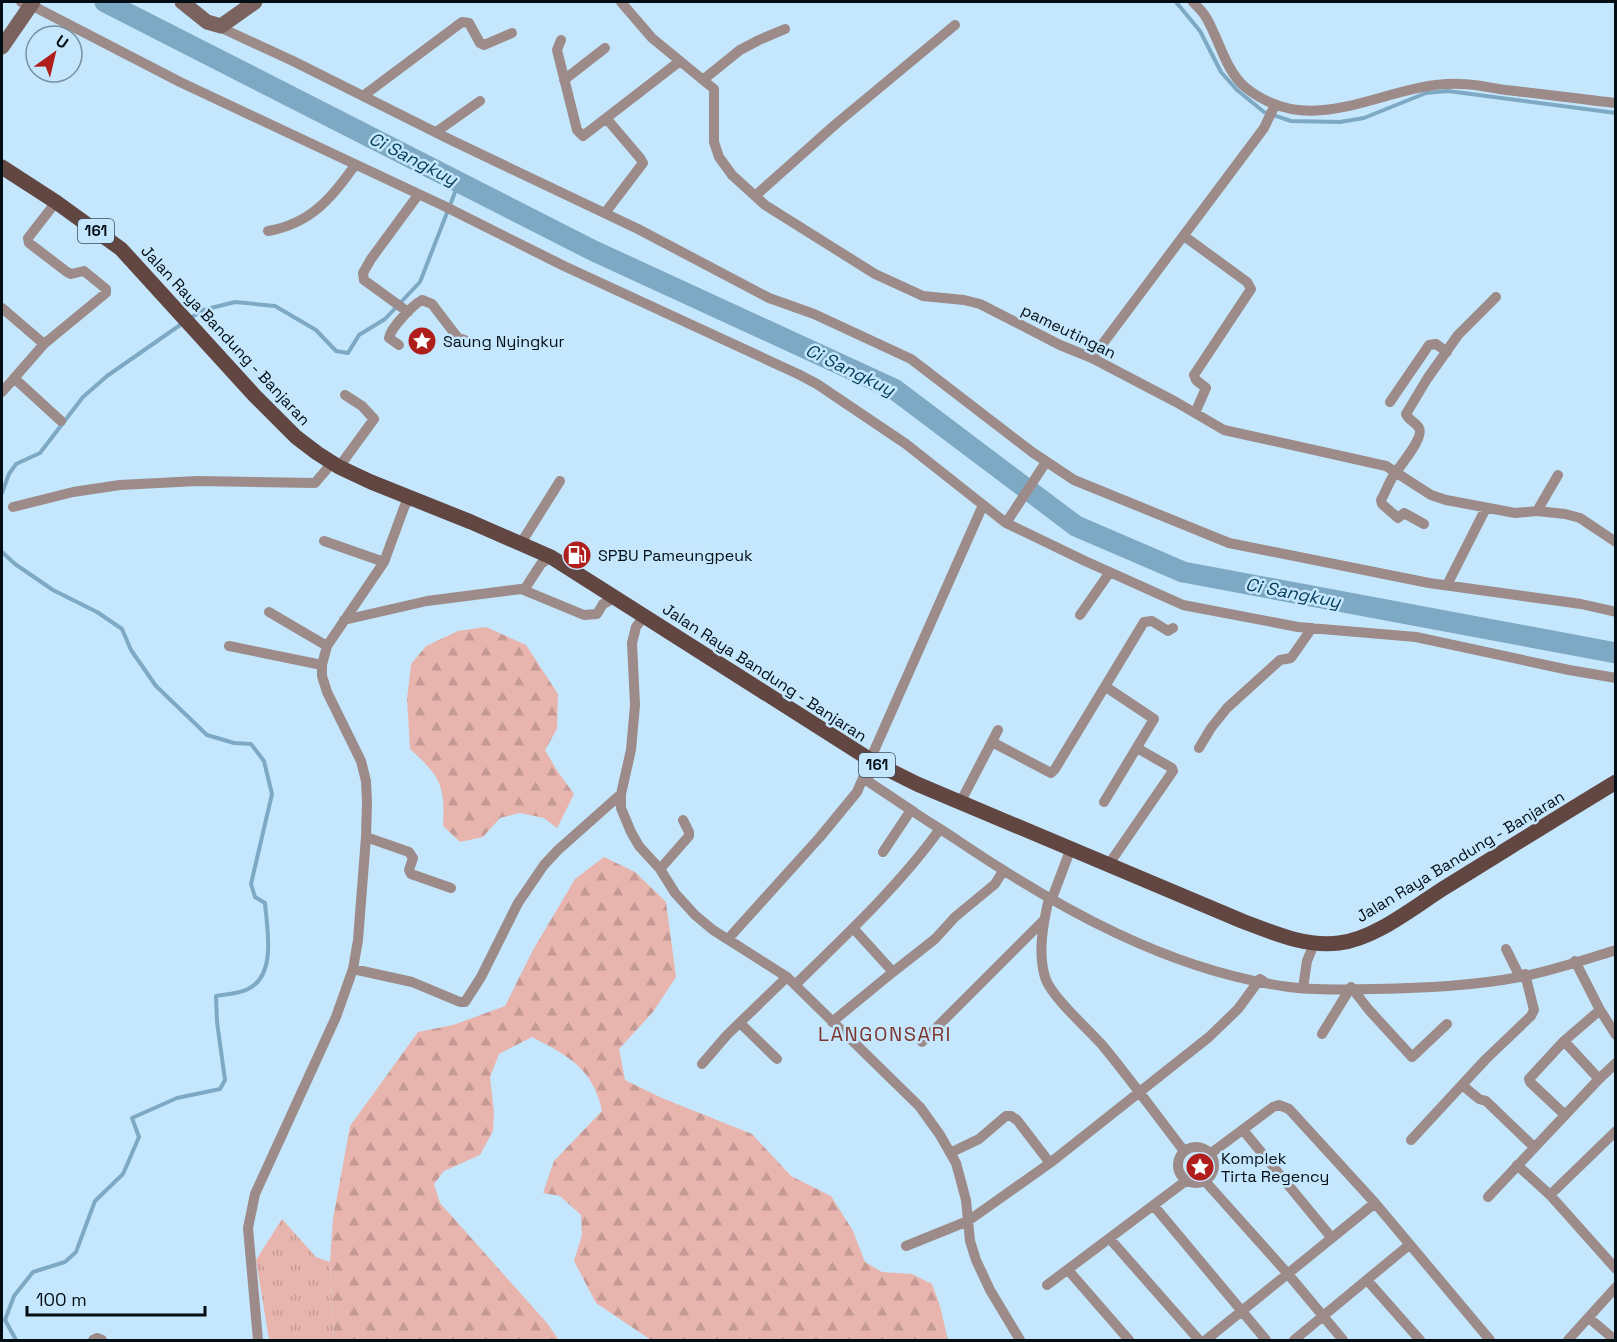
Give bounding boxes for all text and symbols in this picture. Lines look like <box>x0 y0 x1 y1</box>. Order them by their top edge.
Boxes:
north arrow <box>24 24 84 84</box>
text: U <box>52 30 72 54</box>
water label: Ci Sangkuy <box>365 126 462 191</box>
road number: 161 <box>78 219 114 243</box>
street label: Jalan Raya Bandung - Banjaran <box>136 241 315 430</box>
street label: pameutingan <box>1018 299 1120 363</box>
place icon: Saung Nyingkur <box>406 325 438 357</box>
place label: Saung Nyingkur <box>443 331 565 352</box>
water label: Ci Sangkuy <box>802 338 899 401</box>
fuel station icon: SPBU Pameungpeuk <box>561 539 593 571</box>
place label: SPBU Pameungpeuk <box>598 545 753 566</box>
water label: Ci Sangkuy <box>1244 572 1343 613</box>
street label: Jalan Raya Bandung - Banjaran <box>659 598 871 746</box>
road number: 161 <box>859 753 895 777</box>
street label: Jalan Raya Bandung - Banjaran <box>1352 786 1568 927</box>
district label: LANGONSARI <box>818 1021 952 1047</box>
place label: Komplek Tirta Regency <box>1221 1148 1329 1187</box>
place icon: Komplek Tirta Regency <box>1184 1151 1216 1183</box>
scale bar <box>27 1279 206 1317</box>
text: 100 m <box>36 1288 87 1311</box>

